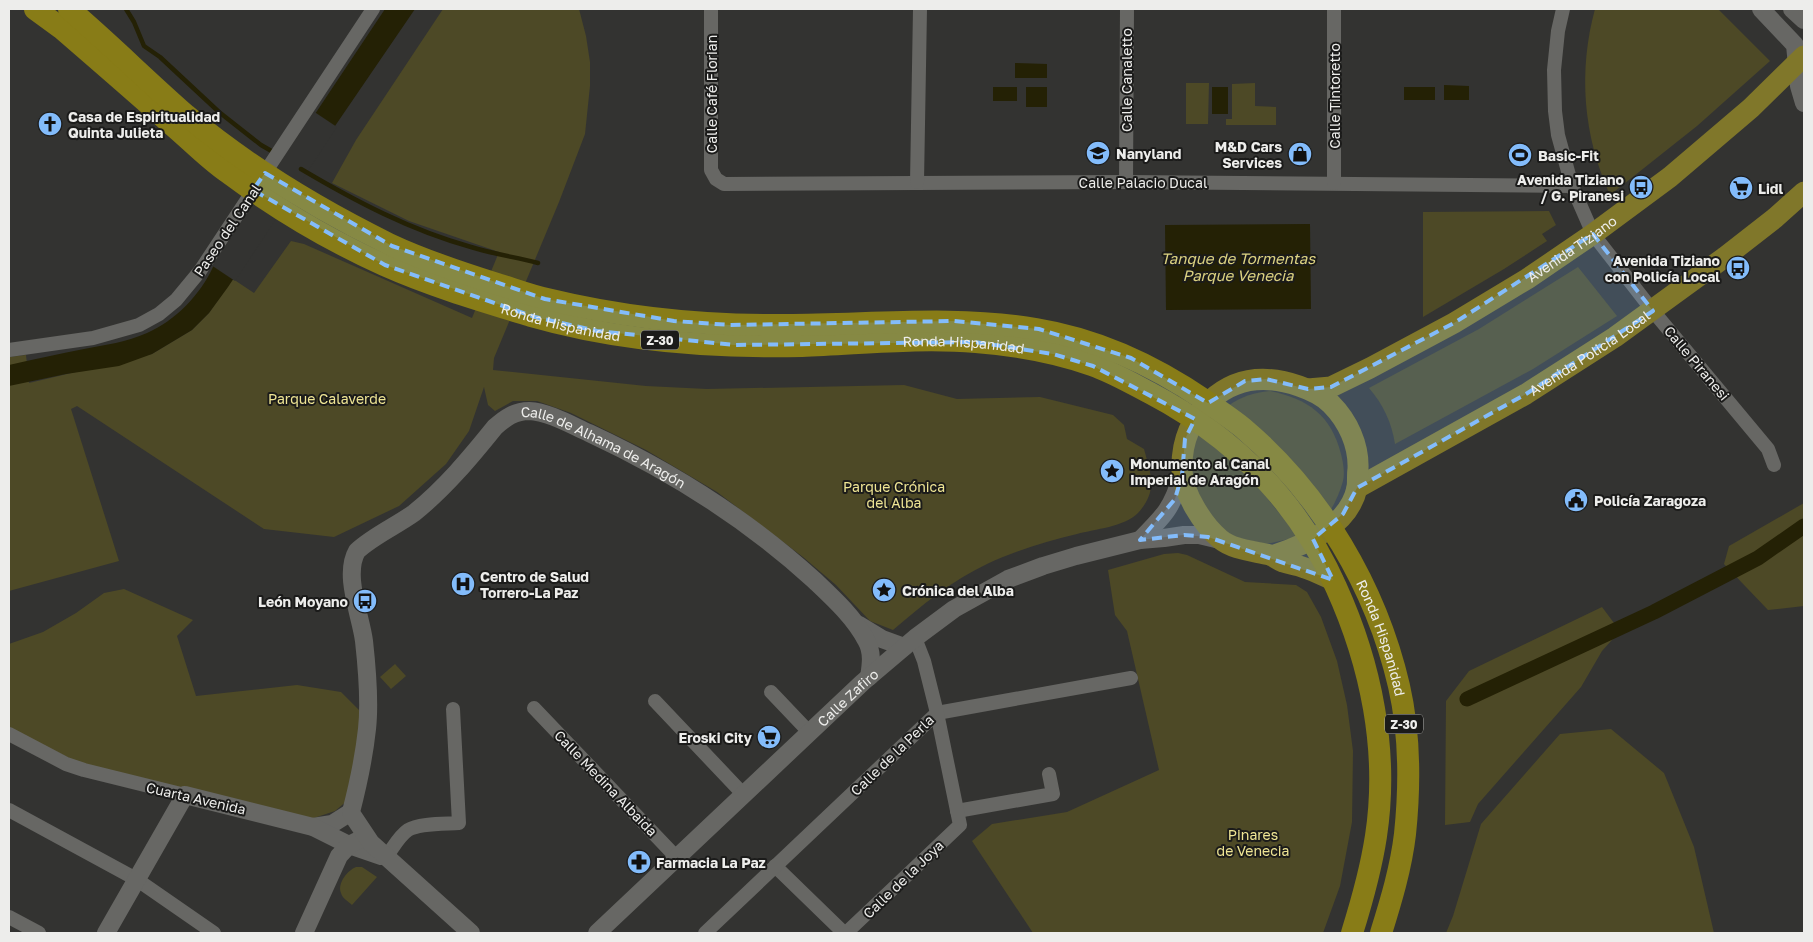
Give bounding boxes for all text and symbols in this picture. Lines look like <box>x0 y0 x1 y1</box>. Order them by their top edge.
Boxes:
street label: Calle Canaletto <box>1118 28 1135 132</box>
street label: Calle Café Florian <box>703 35 720 153</box>
street label: Calle Tintoretto <box>1326 43 1343 149</box>
place label: Casa de Espiritualidad Quinta Julieta <box>68 108 220 141</box>
church icon: Casa de Espiritualidad Quinta Julieta <box>37 111 63 137</box>
place label: M&D Cars Services <box>1215 138 1282 171</box>
school or university icon: Nanyland <box>1085 140 1111 166</box>
shop icon: M&D Cars Services <box>1287 141 1313 167</box>
sports icon: Basic-Fit <box>1507 142 1533 168</box>
place label: Nanyland <box>1116 145 1181 162</box>
place label: Basic-Fit <box>1538 147 1599 164</box>
place label: Avenida Tiziano / G. Piranesi <box>1517 171 1624 204</box>
street label: Calle Palacio Ducal <box>1079 174 1207 191</box>
bus stop icon: Avenida Tiziano / G. Piranesi <box>1628 174 1654 200</box>
supermarket icon: Lidl <box>1728 175 1754 201</box>
place label: Lidl <box>1758 180 1783 197</box>
street label: Paseo del Canal <box>190 181 264 279</box>
street label: Avenida Tiziano <box>1523 211 1619 285</box>
water label: Tanque de Tormentas Parque Venecia <box>1161 249 1316 284</box>
place label: Avenida Tiziano con Policía Local <box>1605 252 1720 285</box>
bus stop icon: Avenida Tiziano con Policía Local <box>1725 255 1751 281</box>
street label: Ronda Hispanidad <box>499 299 622 344</box>
street label: Avenida Policía Local <box>1526 306 1653 399</box>
street label: Calle Piranesi <box>1661 322 1733 404</box>
road number: Z-30 <box>641 330 679 350</box>
street label: Ronda Hispanidad <box>902 332 1026 356</box>
park label: Parque Calaverde <box>268 390 386 407</box>
street label: Calle de Alhama de Aragón <box>520 402 689 491</box>
place label: Monumento al Canal Imperial de Aragón <box>1130 455 1270 488</box>
place icon: Monumento al Canal Imperial de Aragón <box>1099 458 1125 484</box>
park label: Parque Crónica del Alba <box>843 478 945 511</box>
public building icon: Policía Zaragoza <box>1563 487 1589 513</box>
place label: Policía Zaragoza <box>1594 492 1706 509</box>
place label: Centro de Salud Torrero-La Paz <box>480 568 589 601</box>
hospital icon: Centro de Salud Torrero-La Paz <box>450 571 476 597</box>
place icon: Crónica del Alba <box>871 577 897 603</box>
street label: Ronda Hispanidad <box>1353 577 1409 697</box>
place label: Crónica del Alba <box>902 582 1014 599</box>
bus stop icon: León Moyano <box>352 588 378 614</box>
place label: León Moyano <box>258 593 348 610</box>
street label: Calle Zafiro <box>813 665 881 729</box>
street label: Calle de la Perla <box>847 711 937 799</box>
road number: Z-30 <box>1385 714 1423 734</box>
supermarket icon: Eroski City <box>756 724 782 750</box>
street label: Calle Medina Albaida <box>551 726 661 840</box>
place label: Eroski City <box>678 729 753 746</box>
street label: Cuarta Avenida <box>145 778 247 818</box>
park label: Pinares de Venecia <box>1217 826 1289 859</box>
street label: Calle de la Joya <box>859 836 947 922</box>
pharmacy icon: Farmacia La Paz <box>626 849 652 875</box>
place label: Farmacia La Paz <box>656 854 766 871</box>

